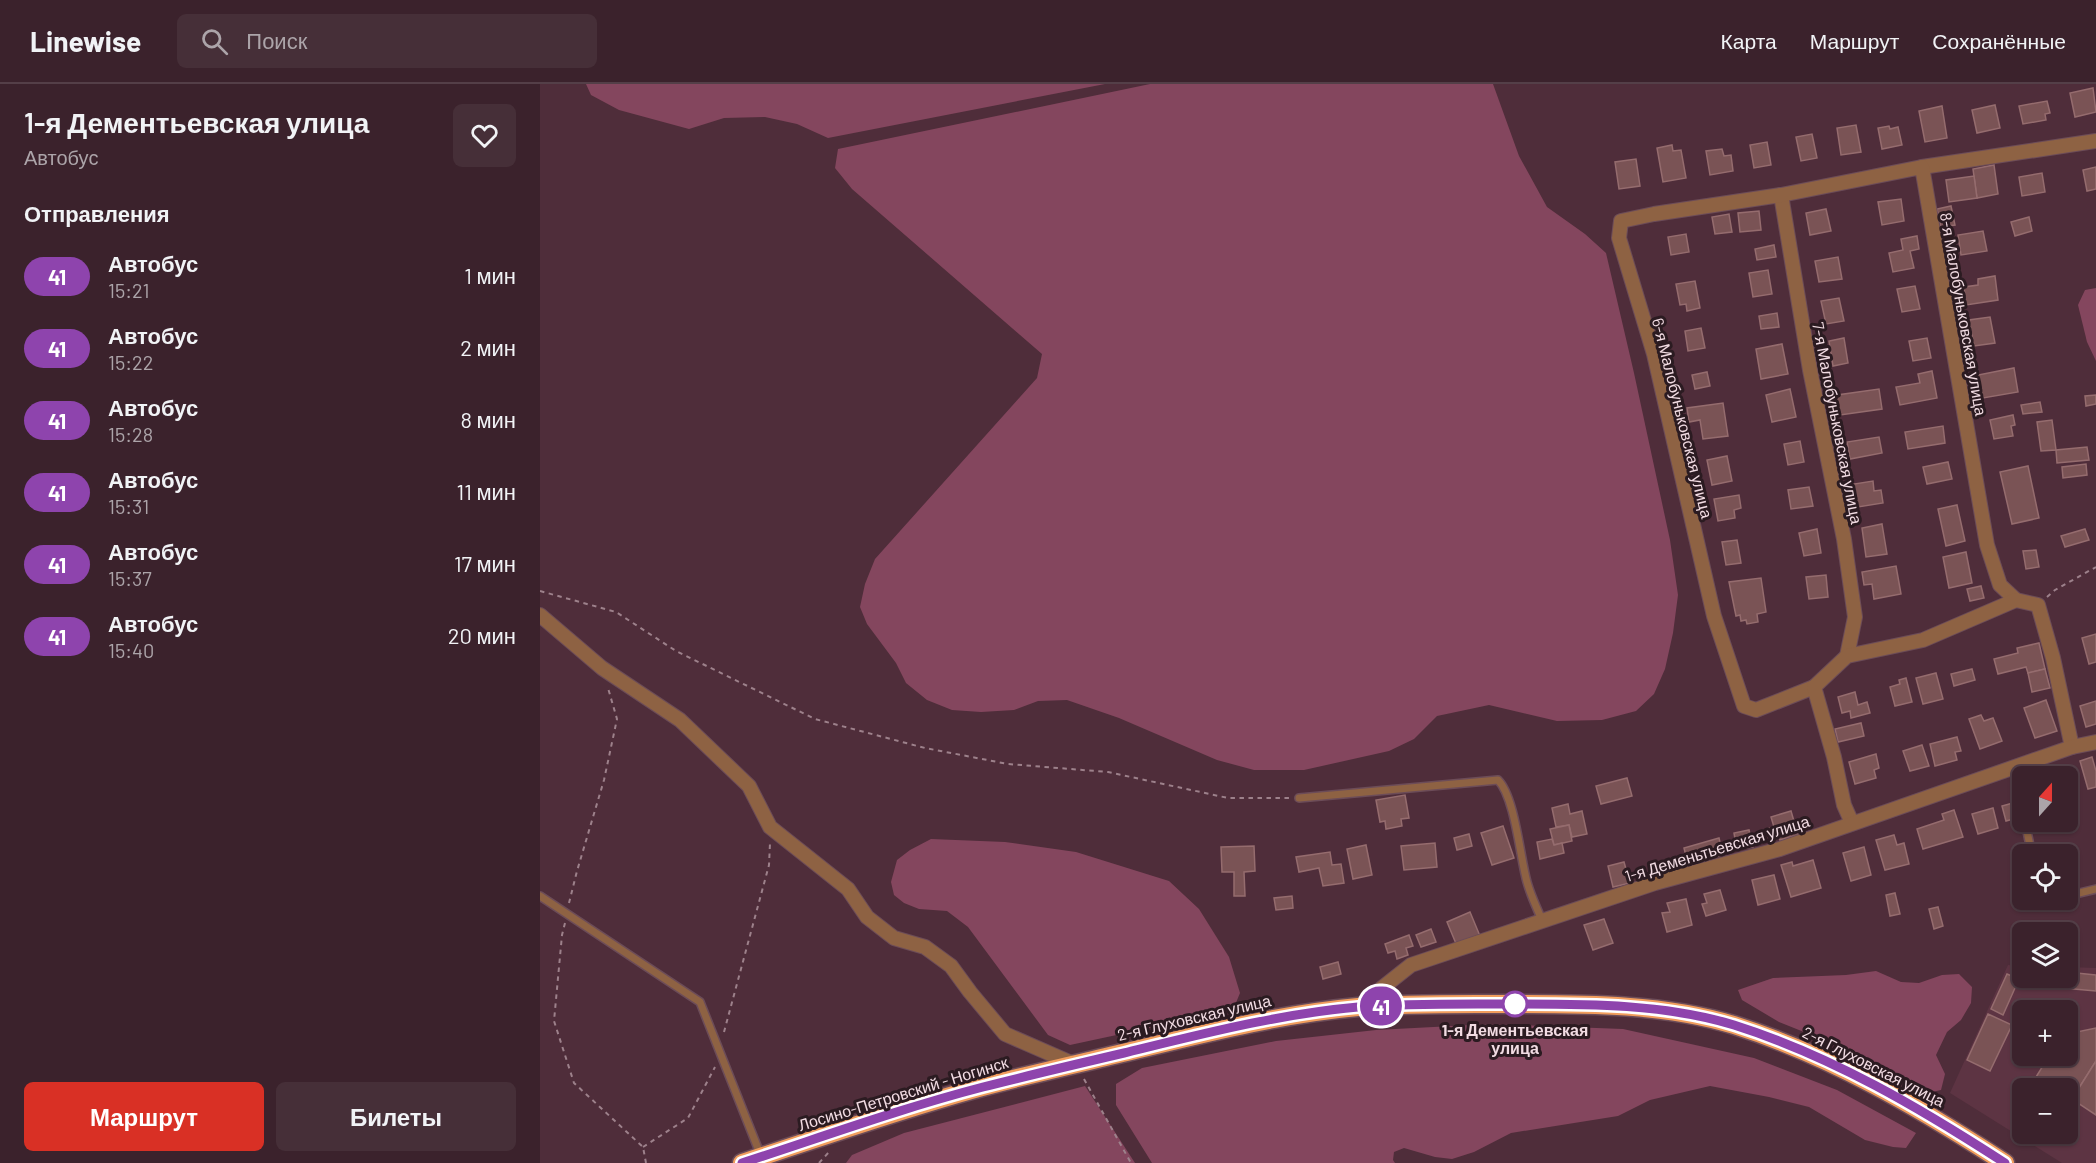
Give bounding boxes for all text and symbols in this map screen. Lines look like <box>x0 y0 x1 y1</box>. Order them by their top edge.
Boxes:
search box <box>177 14 597 68</box>
text: Linewise <box>30 24 141 58</box>
icon: search <box>198 25 231 58</box>
text: Поиск <box>246 27 307 53</box>
text: Карта <box>1721 28 1777 53</box>
text: Маршрут <box>1810 28 1899 53</box>
text: Сохранённые <box>1932 28 2066 53</box>
button: heart <box>453 104 516 167</box>
text: 1-я Дементьевская улица <box>24 105 369 139</box>
text: Автобус <box>24 145 98 169</box>
text: Отправления <box>24 200 170 226</box>
street label: 8-я Малобуньковская улица <box>1937 211 1991 417</box>
text: Автобус <box>108 250 198 276</box>
text: 1 мин <box>464 262 516 288</box>
text: 41 <box>48 264 66 289</box>
text: 15:21 <box>108 278 150 302</box>
street label: 6-я Малобуньковская улица <box>1649 316 1717 520</box>
street label: 7-я Малобуньковская улица <box>1809 321 1867 526</box>
text: Автобус <box>108 322 198 348</box>
text: 2 мин <box>460 334 516 360</box>
text: 41 <box>48 336 66 361</box>
text: 15:22 <box>108 350 154 374</box>
text: Автобус <box>108 394 198 420</box>
text: 8 мин <box>461 406 516 432</box>
text: 41 <box>48 408 66 433</box>
text: 15:28 <box>108 422 153 446</box>
text: Автобус <box>108 466 198 492</box>
text: 11 мин <box>457 478 516 504</box>
text: 41 <box>48 480 66 505</box>
text: 15:31 <box>108 494 149 518</box>
text: Автобус <box>108 538 198 564</box>
text: 17 мин <box>454 550 516 576</box>
text: 41 <box>48 552 66 577</box>
text: 15:37 <box>108 566 152 590</box>
text: Автобус <box>108 610 198 636</box>
text: 20 мин <box>448 622 516 648</box>
text: 41 <box>48 624 66 649</box>
text: 15:40 <box>108 638 154 662</box>
north arrow <box>2012 766 2078 832</box>
map controls <box>2012 766 2078 1144</box>
street label: 1-я Деменьтьевская улица <box>1622 811 1812 885</box>
button: locate <box>2012 844 2078 910</box>
button: layers <box>2012 922 2078 988</box>
line badge: 41 <box>1354 986 1408 1026</box>
street label: 2-я Глуховская улица <box>1115 990 1273 1044</box>
marker: 1-я Дементьевская улица <box>1502 991 1528 1017</box>
text: 41 <box>1372 994 1390 1019</box>
button: + <box>2012 1000 2078 1066</box>
place label: 1-я Дементьевская улица <box>1442 1020 1588 1057</box>
street label: 2-я Глуховская улица <box>1800 1022 1948 1110</box>
street label: Лосино-Петровский - Ногинск <box>796 1052 1011 1134</box>
button: − <box>2012 1078 2078 1144</box>
button: Маршрут <box>24 1082 264 1151</box>
button: Билеты <box>276 1082 516 1151</box>

